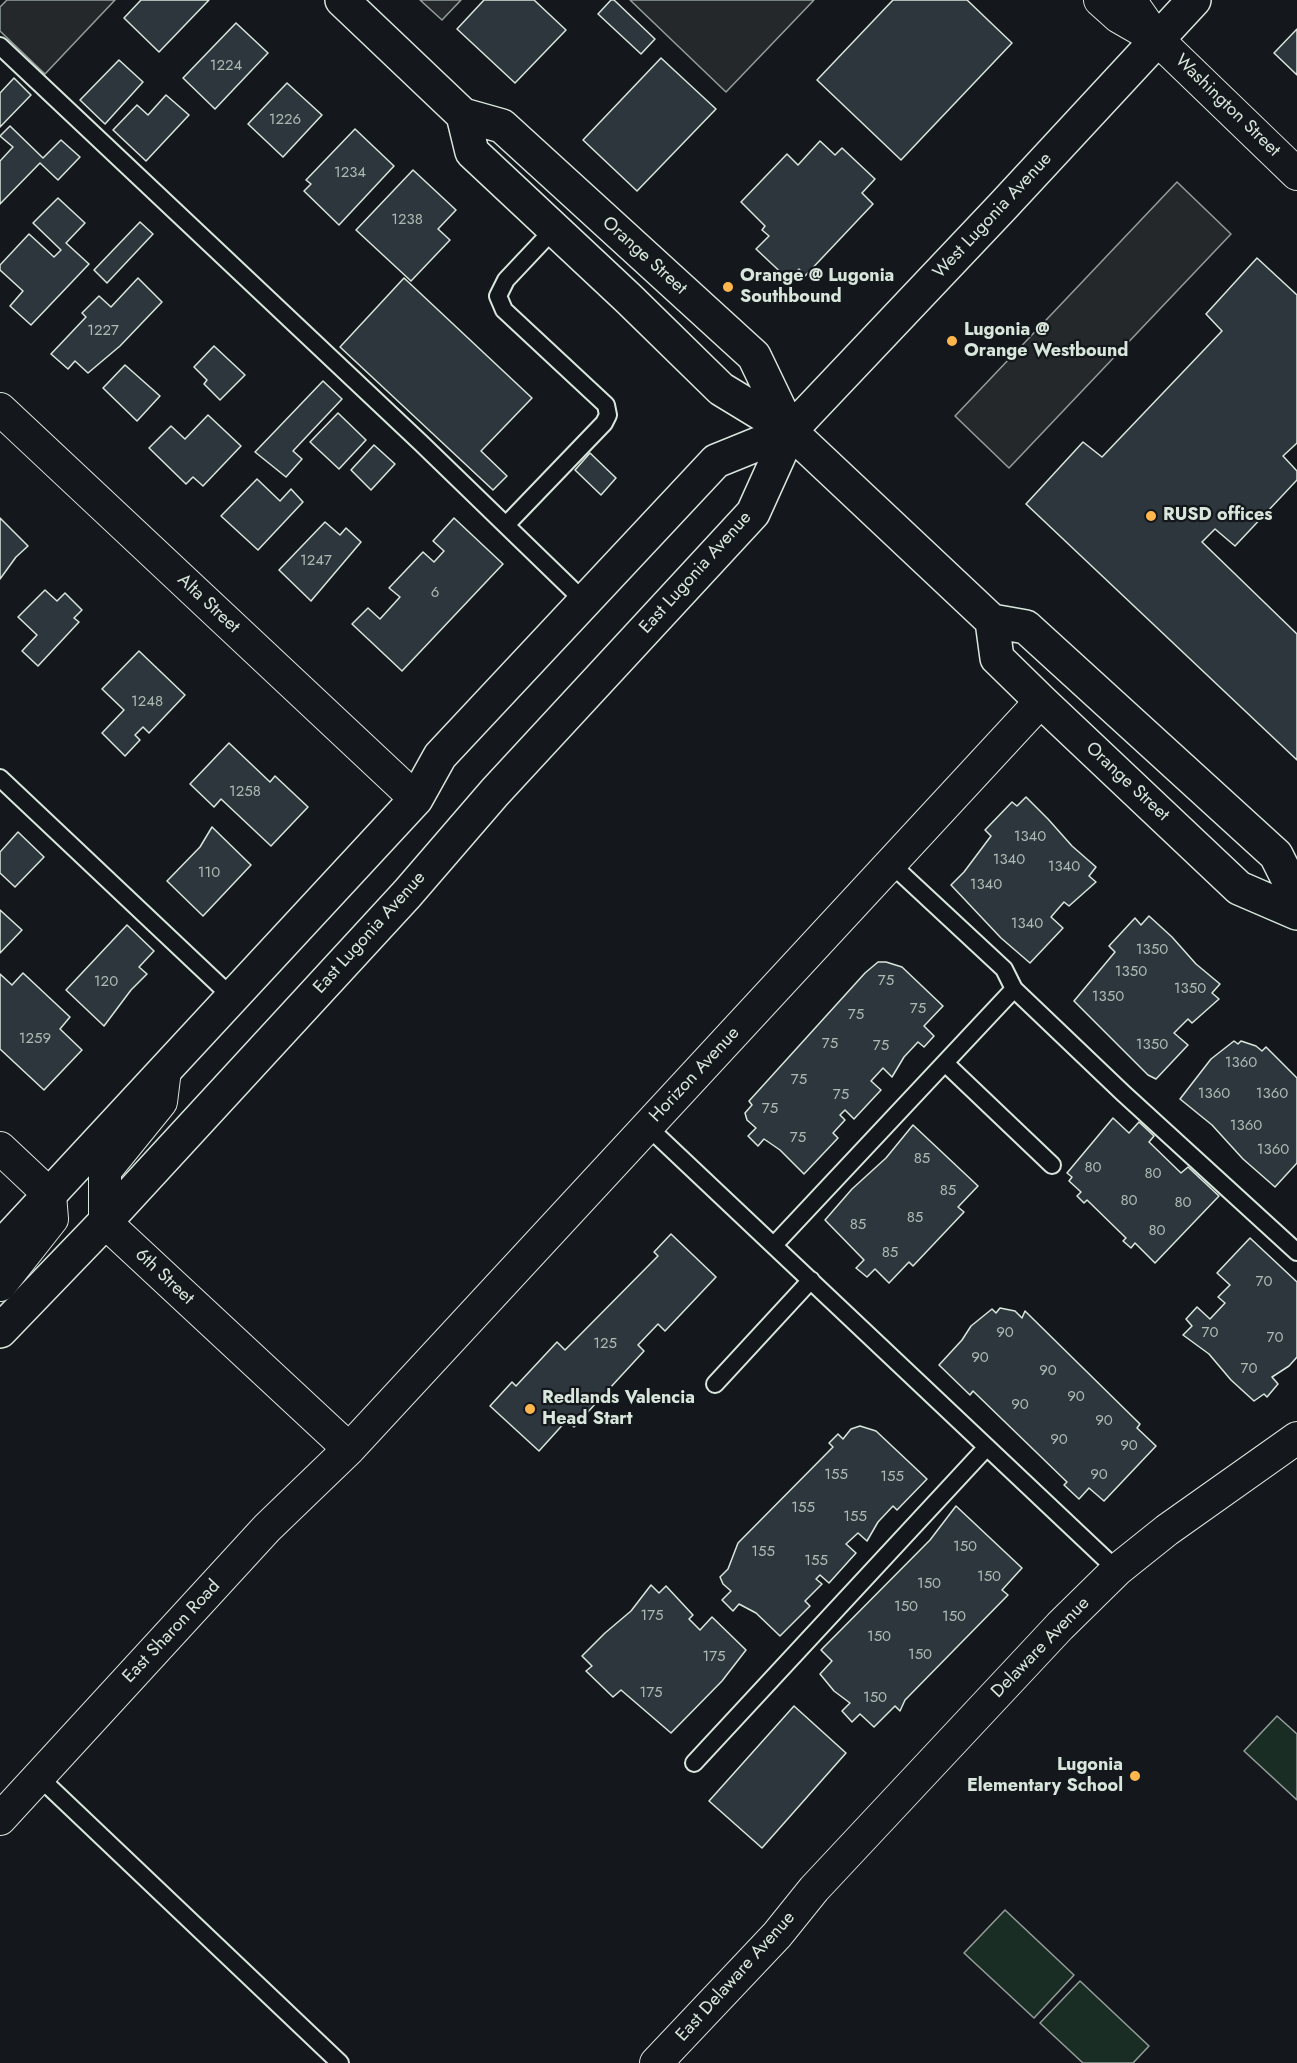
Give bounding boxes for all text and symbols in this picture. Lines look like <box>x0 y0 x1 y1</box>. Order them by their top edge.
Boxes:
street label: Washington Street <box>1170 50 1284 162</box>
house number: 1224 <box>210 57 242 75</box>
house number: 1226 <box>269 111 301 129</box>
street label: West Lugonia Avenue <box>929 149 1057 283</box>
house number: 1234 <box>334 164 366 182</box>
house number: 1238 <box>391 211 423 229</box>
street label: Orange Street <box>597 212 691 300</box>
place label: Orange @ Lugonia Southbound <box>740 266 894 308</box>
marker: Orange @ Lugonia Southbound <box>721 280 735 294</box>
place label: Lugonia @ Orange Westbound <box>964 320 1128 362</box>
house number: 1227 <box>87 322 119 340</box>
marker: Lugonia @ Orange Westbound <box>945 334 959 348</box>
place label: RUSD offices <box>1163 505 1272 527</box>
street label: East Lugonia Avenue <box>635 507 757 639</box>
marker: RUSD offices <box>1144 509 1158 523</box>
house number: 1247 <box>300 552 332 570</box>
street label: Alta Street <box>172 570 244 638</box>
house number: 6 <box>431 584 439 602</box>
house number: 1248 <box>131 693 163 711</box>
street label: Orange Street <box>1081 738 1173 826</box>
house number: 1258 <box>229 783 261 801</box>
house number: 1340 <box>1014 828 1046 846</box>
house number: 1340 <box>993 851 1025 869</box>
house number: 1340 <box>1048 858 1080 876</box>
house number: 110 <box>198 864 220 882</box>
street label: East Lugonia Avenue <box>309 867 431 999</box>
house number: 1340 <box>970 876 1002 894</box>
house number: 1340 <box>1011 915 1043 933</box>
house number: 1350 <box>1136 941 1168 959</box>
house number: 1350 <box>1115 963 1147 981</box>
house number: 75 <box>878 972 894 990</box>
house number: 120 <box>94 973 118 991</box>
house number: 1350 <box>1174 980 1206 998</box>
house number: 1350 <box>1092 988 1124 1006</box>
house number: 75 <box>910 1000 926 1018</box>
house number: 75 <box>848 1006 864 1024</box>
street label: Horizon Avenue <box>645 1023 745 1127</box>
house number: 1259 <box>19 1030 51 1048</box>
house number: 75 <box>822 1035 838 1053</box>
house number: 1350 <box>1136 1036 1168 1054</box>
house number: 75 <box>873 1037 889 1055</box>
house number: 1360 <box>1225 1054 1257 1072</box>
house number: 75 <box>791 1071 807 1089</box>
house number: 1360 <box>1198 1085 1230 1103</box>
house number: 1360 <box>1256 1085 1288 1103</box>
house number: 75 <box>833 1086 849 1104</box>
house number: 75 <box>762 1100 778 1118</box>
house number: 1360 <box>1230 1117 1262 1135</box>
house number: 75 <box>790 1129 806 1147</box>
house number: 1360 <box>1257 1141 1289 1159</box>
house number: 85 <box>914 1150 930 1168</box>
house number: 80 <box>1084 1159 1102 1177</box>
house number: 80 <box>1144 1165 1162 1183</box>
house number: 85 <box>940 1182 956 1200</box>
house number: 80 <box>1120 1192 1138 1210</box>
house number: 80 <box>1174 1194 1192 1212</box>
house number: 85 <box>907 1209 923 1227</box>
house number: 85 <box>850 1216 866 1234</box>
house number: 80 <box>1148 1222 1166 1240</box>
street label: 6th Street <box>130 1244 198 1310</box>
house number: 85 <box>882 1244 898 1262</box>
house number: 70 <box>1256 1273 1272 1291</box>
house number: 90 <box>996 1324 1014 1342</box>
house number: 70 <box>1202 1324 1218 1342</box>
house number: 70 <box>1267 1329 1283 1347</box>
house number: 125 <box>593 1335 617 1353</box>
house number: 90 <box>971 1349 989 1367</box>
house number: 70 <box>1241 1360 1257 1378</box>
house number: 90 <box>1039 1362 1057 1380</box>
place label: Redlands Valencia Head Start <box>542 1388 695 1430</box>
house number: 90 <box>1067 1388 1085 1406</box>
house number: 90 <box>1011 1396 1029 1414</box>
marker: Redlands Valencia Head Start <box>523 1402 537 1416</box>
house number: 90 <box>1095 1412 1113 1430</box>
house number: 90 <box>1050 1431 1068 1449</box>
house number: 90 <box>1120 1437 1138 1455</box>
house number: 155 <box>824 1466 848 1484</box>
house number: 90 <box>1090 1466 1108 1484</box>
house number: 155 <box>880 1468 904 1486</box>
house number: 155 <box>791 1499 815 1517</box>
house number: 155 <box>843 1508 867 1526</box>
house number: 150 <box>953 1538 977 1556</box>
house number: 155 <box>751 1543 775 1561</box>
house number: 155 <box>804 1552 828 1570</box>
house number: 150 <box>977 1568 1001 1586</box>
house number: 150 <box>917 1575 941 1593</box>
street label: East Sharon Road <box>119 1576 225 1688</box>
street label: Delaware Avenue <box>987 1593 1095 1703</box>
house number: 150 <box>894 1598 918 1616</box>
house number: 175 <box>640 1607 664 1625</box>
house number: 150 <box>942 1608 966 1626</box>
house number: 150 <box>867 1628 891 1646</box>
house number: 150 <box>908 1646 932 1664</box>
house number: 175 <box>702 1648 726 1666</box>
house number: 175 <box>639 1684 663 1702</box>
house number: 150 <box>863 1689 887 1707</box>
place label: Lugonia Elementary School <box>967 1755 1123 1798</box>
marker: Lugonia Elementary School <box>1128 1769 1142 1783</box>
street label: East Delaware Avenue <box>672 1908 800 2046</box>

